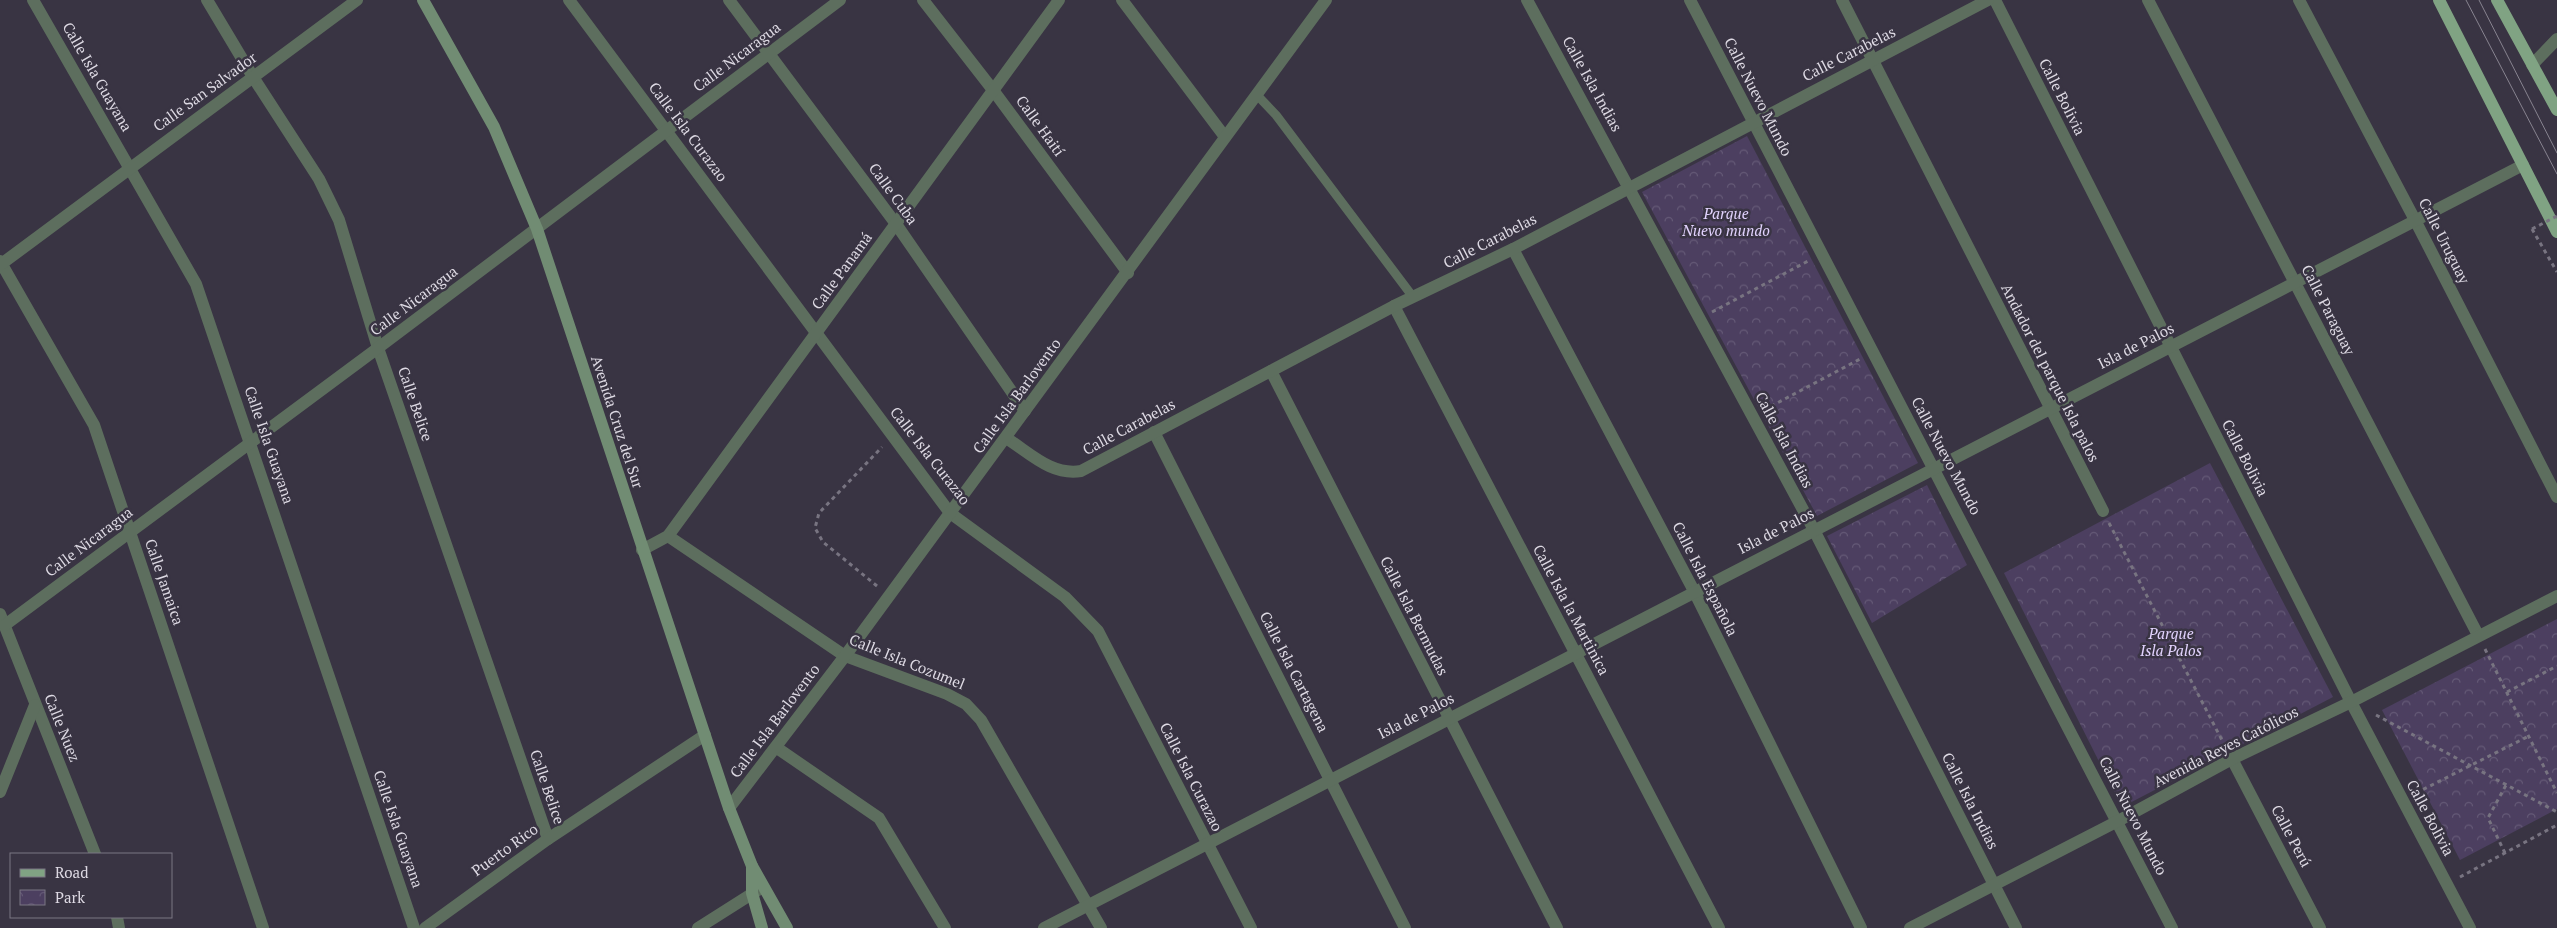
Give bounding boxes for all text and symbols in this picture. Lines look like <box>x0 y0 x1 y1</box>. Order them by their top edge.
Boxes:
street label: Calle Nicaragua <box>688 16 785 96</box>
street label: Calle Isla Guayana <box>58 18 138 135</box>
street label: Calle Carabelas <box>1798 21 1899 85</box>
street label: Calle Isla Indias <box>1558 32 1627 135</box>
street label: Calle Nuevo Mundo <box>1720 34 1797 159</box>
street label: Calle San Salvador <box>149 47 260 136</box>
street label: Calle Bolivia <box>2035 55 2091 139</box>
street label: Calle Isla Curazao <box>645 78 733 185</box>
street label: Calle Haití <box>1012 91 1070 160</box>
street label: Calle Cuba <box>865 159 923 229</box>
street label: Calle Uruguay <box>2415 194 2475 287</box>
park label: Parque Nuevo mundo <box>1681 203 1770 240</box>
street label: Calle Carabelas <box>1439 208 1540 272</box>
street label: Calle Panamá <box>806 227 876 313</box>
street label: Calle Nicaragua <box>365 260 462 340</box>
street label: Calle Paraguay <box>2298 261 2360 359</box>
street label: Andador del parque Isla palos <box>1997 280 2105 465</box>
street label: Isla de Palos <box>2094 317 2177 373</box>
street label: Calle Isla Barlovento <box>968 334 1065 457</box>
street label: Avenida Cruz del Sur <box>587 353 649 491</box>
street label: Calle Belice <box>394 364 438 444</box>
street label: Calle Isla Guayana <box>240 383 300 507</box>
street label: Calle Isla Indias <box>1751 388 1819 491</box>
street label: Calle Carabelas <box>1079 393 1178 459</box>
street label: Calle Nuevo Mundo <box>1907 393 1986 518</box>
street label: Calle Isla Curazao <box>886 402 976 509</box>
street label: Calle Bolivia <box>2218 416 2274 500</box>
street label: Calle Nicaragua <box>40 501 137 581</box>
street label: Isla de Palos <box>1734 502 1817 558</box>
street label: Calle Isla Española <box>1668 518 1743 639</box>
street label: Calle Jamaica <box>141 536 189 628</box>
street label: Calle Isla la Martinica <box>1529 541 1615 679</box>
street label: Calle Isla Bermudas <box>1376 552 1454 679</box>
street label: Calle Isla Cartagena <box>1256 608 1334 736</box>
park label: Parque Isla Palos <box>2139 623 2202 660</box>
street label: Calle Isla Cozumel <box>846 629 968 693</box>
street label: Calle Isla Barlovento <box>725 659 824 781</box>
street label: Isla de Palos <box>1374 687 1457 743</box>
street label: Calle Nuez <box>40 691 86 765</box>
street label: Avenida Reyes Católicos <box>2150 701 2301 791</box>
street label: Calle Isla Curazao <box>1156 719 1228 834</box>
street label: Calle Belice <box>526 747 570 827</box>
street label: Calle Isla Indias <box>1938 749 2004 852</box>
street label: Calle Nuevo Mundo <box>2095 753 2172 878</box>
street label: Calle Isla Guayana <box>369 767 429 891</box>
street label: Calle Bolivia <box>2402 776 2460 860</box>
street label: Calle Perú <box>2267 801 2317 871</box>
street label: Puerto Rico <box>467 818 542 880</box>
legend <box>10 853 172 918</box>
text: Road <box>55 862 88 882</box>
text: Park <box>55 887 85 907</box>

